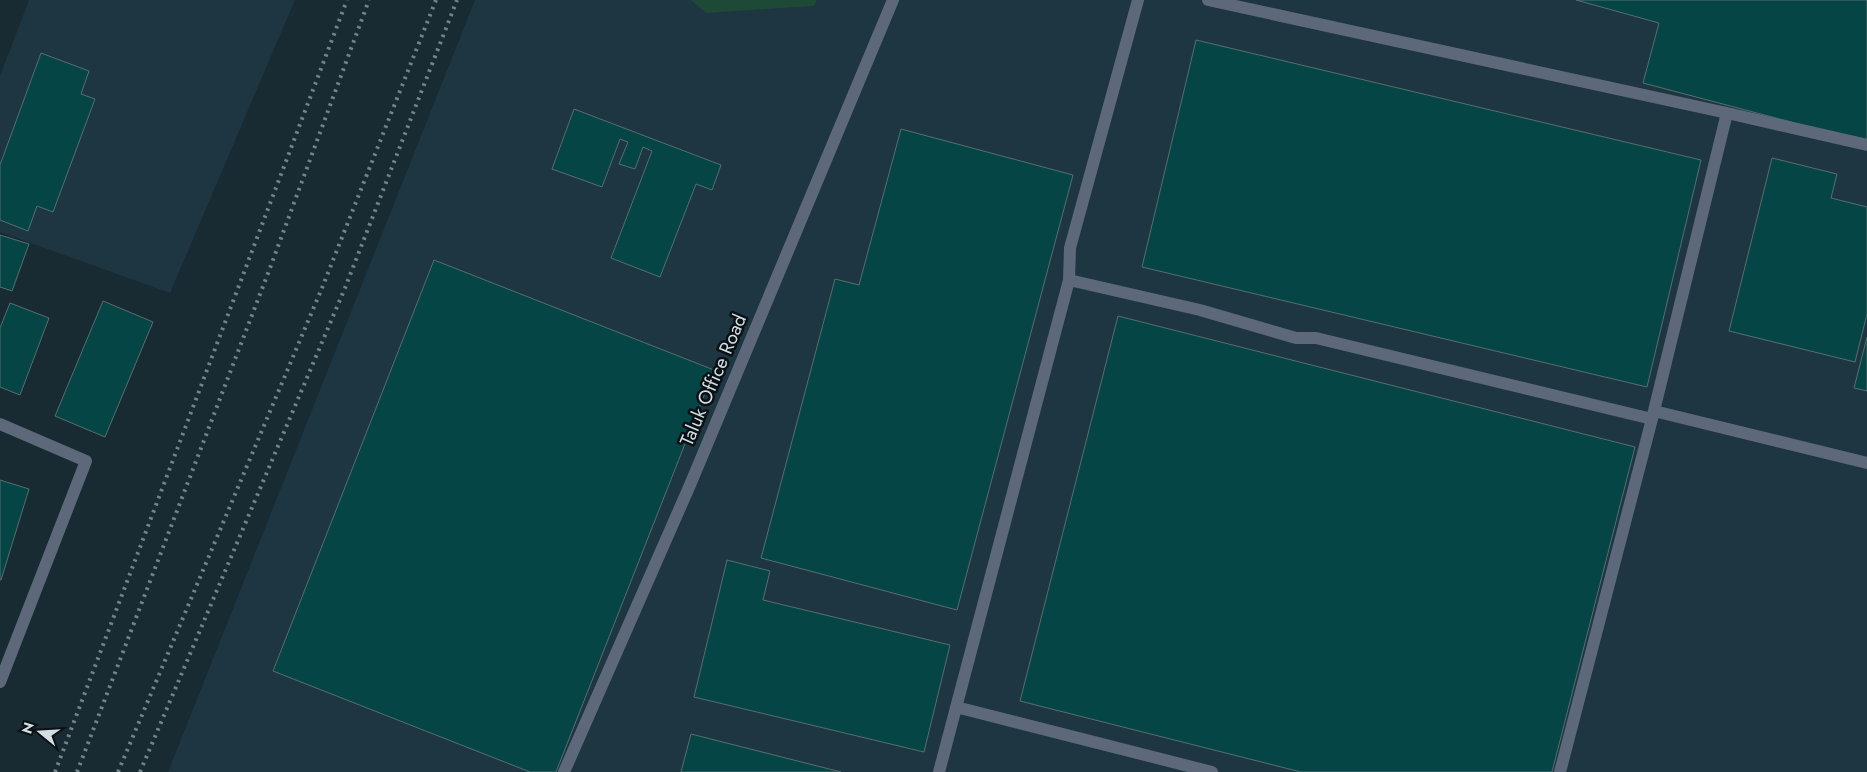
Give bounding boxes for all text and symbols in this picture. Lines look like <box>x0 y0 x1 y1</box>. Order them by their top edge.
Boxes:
street label: Taluk Office Road <box>673 310 753 450</box>
north arrow <box>15 707 65 757</box>
text: N <box>16 720 39 736</box>

